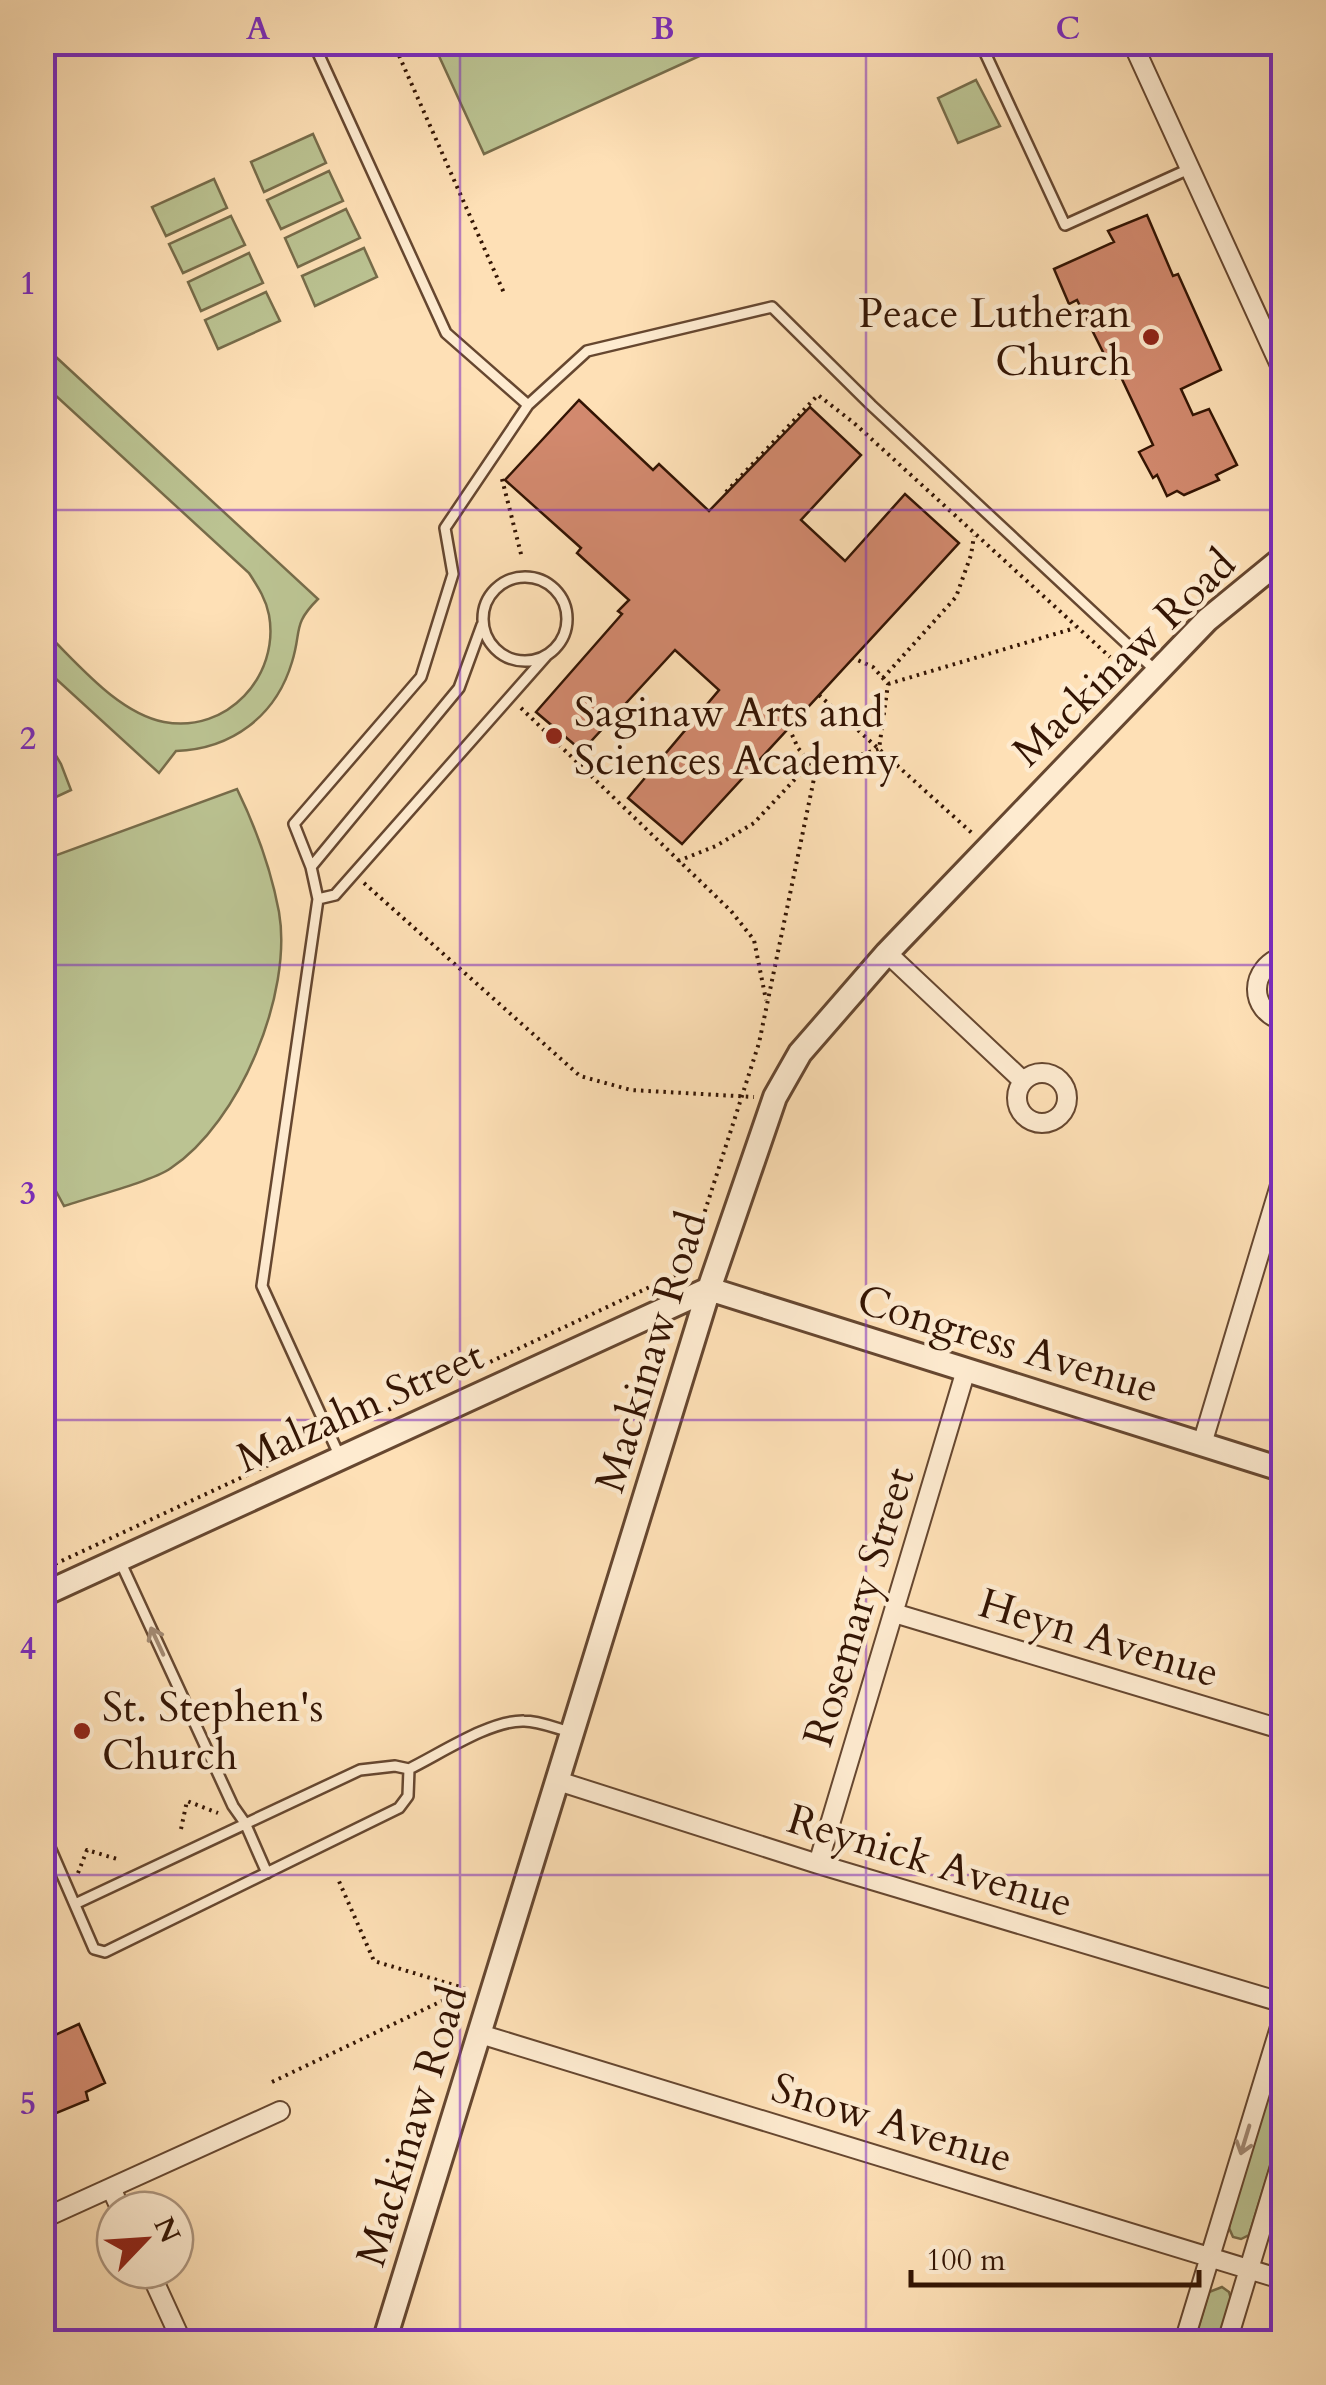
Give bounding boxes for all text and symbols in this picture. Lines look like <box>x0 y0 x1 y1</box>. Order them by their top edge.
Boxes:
text: A <box>246 7 270 51</box>
text: B <box>651 7 675 51</box>
text: C <box>1056 7 1080 51</box>
text: 1 <box>20 262 36 306</box>
place label: Peace Lutheran Church <box>858 285 1131 390</box>
marker: Peace Lutheran Church <box>1140 326 1162 348</box>
street label: Mackinaw Road <box>1000 537 1248 779</box>
place label: Saginaw Arts and Sciences Academy <box>574 684 899 789</box>
text: 2 <box>20 717 36 761</box>
marker: Saginaw Arts and Sciences Academy <box>543 725 565 747</box>
text: 3 <box>20 1172 36 1216</box>
street label: Mackinaw Road <box>581 1205 721 1499</box>
street label: Congress Avenue <box>850 1271 1166 1417</box>
street label: Malzahn Street <box>228 1327 492 1487</box>
street label: Rosemary Street <box>790 1461 928 1753</box>
street label: Heyn Avenue <box>972 1575 1226 1701</box>
text: 4 <box>20 1627 36 1671</box>
one-way arrow <box>146 1627 165 1657</box>
place label: St. Stephen's Church <box>102 1679 324 1784</box>
marker: St. Stephen's Church <box>71 1720 93 1742</box>
street label: Reynick Avenue <box>781 1791 1079 1931</box>
street label: Mackinaw Road <box>342 1979 482 2273</box>
street label: Snow Avenue <box>765 2059 1019 2187</box>
text: 5 <box>20 2082 36 2126</box>
one-way arrow <box>1235 2124 1253 2156</box>
north arrow <box>95 2190 195 2290</box>
text: N <box>144 2211 189 2249</box>
scale bar <box>911 2225 1198 2287</box>
text: 100 m <box>926 2240 1006 2281</box>

